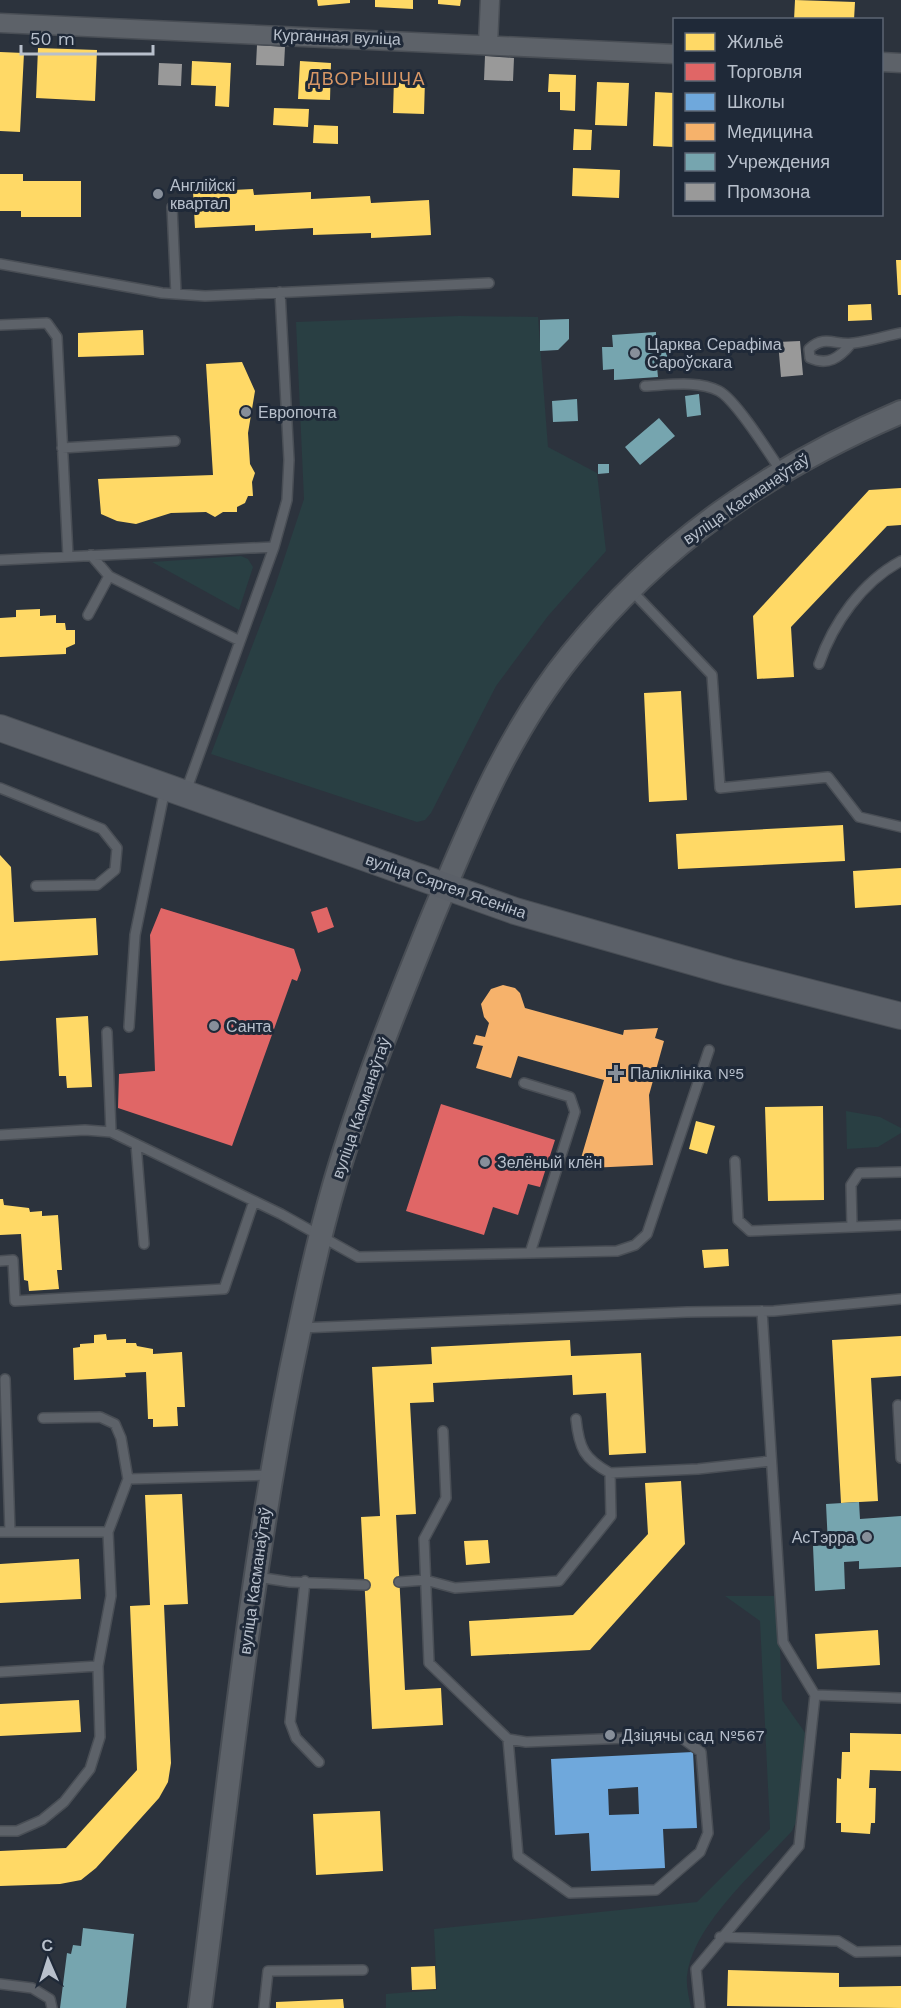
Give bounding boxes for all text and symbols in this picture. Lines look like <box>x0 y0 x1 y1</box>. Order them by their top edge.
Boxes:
scale bar <box>21 18 153 56</box>
legend <box>673 18 883 216</box>
street label: Курганная вуліца <box>273 25 401 49</box>
text: 50 m <box>30 28 75 49</box>
text: Жильё <box>727 31 784 52</box>
text: Торговля <box>727 61 802 82</box>
district label: ДВОРЫШЧА <box>308 68 426 89</box>
text: Школы <box>727 91 785 112</box>
text: Медицина <box>727 121 814 142</box>
text: Учреждения <box>727 151 830 172</box>
place label: Англійскі квартал <box>170 176 235 213</box>
text: Промзона <box>727 181 811 202</box>
marker: Англійскі квартал <box>151 187 165 201</box>
place label: Царква Серафіма Сароўскага <box>647 335 782 372</box>
marker: Царква Серафіма Сароўскага <box>628 346 642 360</box>
place label: Европочта <box>258 403 337 422</box>
marker: Европочта <box>239 405 253 419</box>
street label: вуліца Касманаўтаў <box>679 450 813 548</box>
street label: вуліца Сяргея Ясеніна <box>363 850 529 922</box>
place label: Санта <box>226 1017 272 1036</box>
marker: Санта <box>207 1019 221 1033</box>
street label: вуліца Касманаўтаў <box>328 1035 394 1181</box>
marker: Паліклініка №5 <box>607 1064 625 1082</box>
place label: Паліклініка №5 <box>630 1064 744 1083</box>
place label: Зелёный клён <box>497 1153 602 1172</box>
marker: Зелёный клён <box>478 1155 492 1169</box>
street label: вуліца Касманаўтаў <box>235 1506 275 1656</box>
place label: АсТэрра <box>792 1528 855 1547</box>
marker: АсТэрра <box>860 1530 874 1544</box>
place label: Дзіцячы сад №567 <box>622 1726 764 1745</box>
marker: Дзіцячы сад №567 <box>603 1728 617 1742</box>
north arrow <box>18 1930 78 1990</box>
text: С <box>41 1936 54 1955</box>

